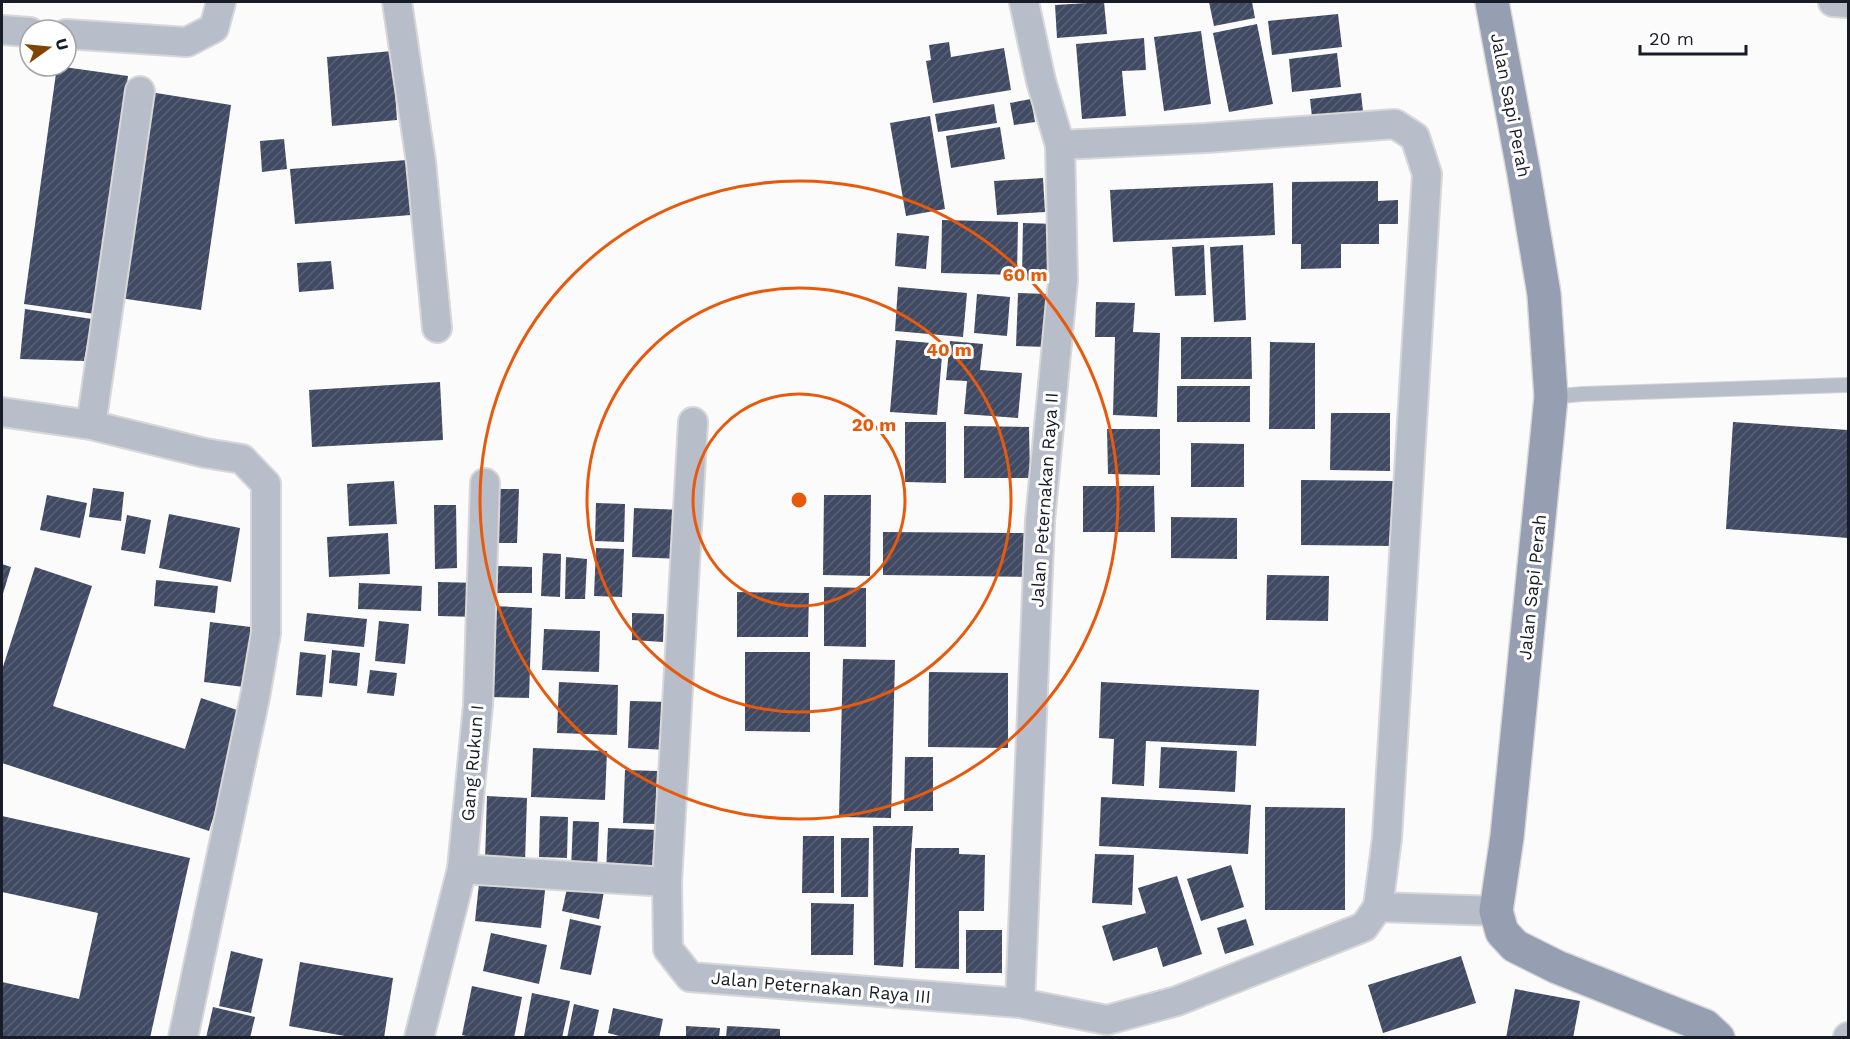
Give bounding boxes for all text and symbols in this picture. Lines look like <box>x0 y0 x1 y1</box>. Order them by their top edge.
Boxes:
north arrow <box>18 18 78 78</box>
scale bar <box>1640 18 1746 56</box>
text: 20 m <box>1649 28 1694 49</box>
street label: Jalan Sapi Perah <box>1487 31 1535 179</box>
text: U <box>51 36 73 52</box>
text: 60 m <box>1003 264 1047 285</box>
text: 40 m <box>926 339 972 360</box>
street label: Jalan Peternakan Raya II <box>1026 392 1062 608</box>
text: 20 m <box>852 414 896 435</box>
centre of rings <box>789 490 809 510</box>
street label: Jalan Sapi Perah <box>1514 513 1550 661</box>
street label: Gang Rukun I <box>456 704 488 822</box>
street label: Jalan Peternakan Raya III <box>710 967 932 1007</box>

